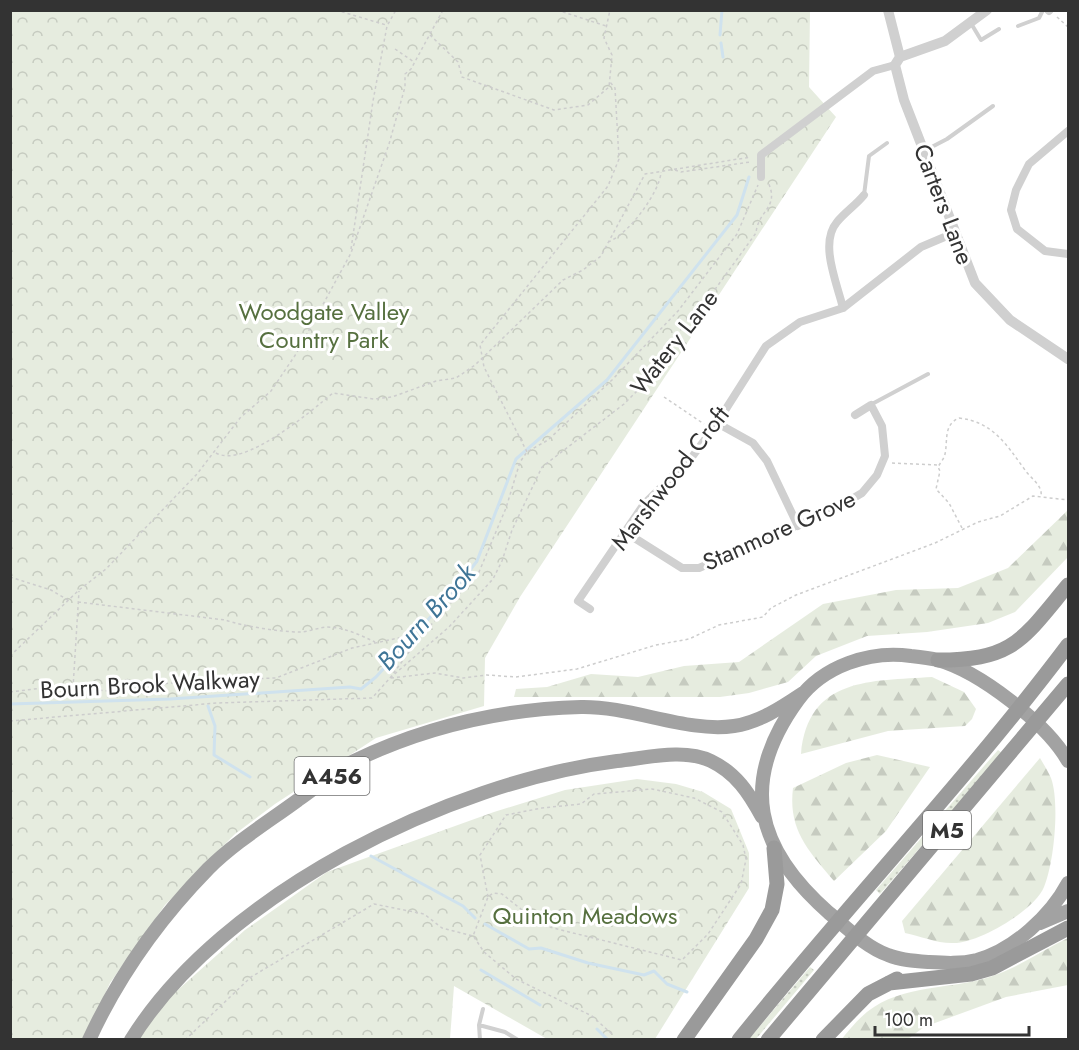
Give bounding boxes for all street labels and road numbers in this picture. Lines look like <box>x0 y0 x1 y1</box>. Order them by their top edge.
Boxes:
street label: Carters Lane <box>905 139 983 269</box>
street label: Watery Lane <box>622 282 726 402</box>
street label: Marshwood Croft <box>603 398 738 558</box>
street label: Stanmore Grove <box>697 481 861 579</box>
street label: Bourn Brook Walkway <box>39 661 261 707</box>
road number: A456 <box>294 757 370 795</box>
road number: M5 <box>923 811 971 849</box>

